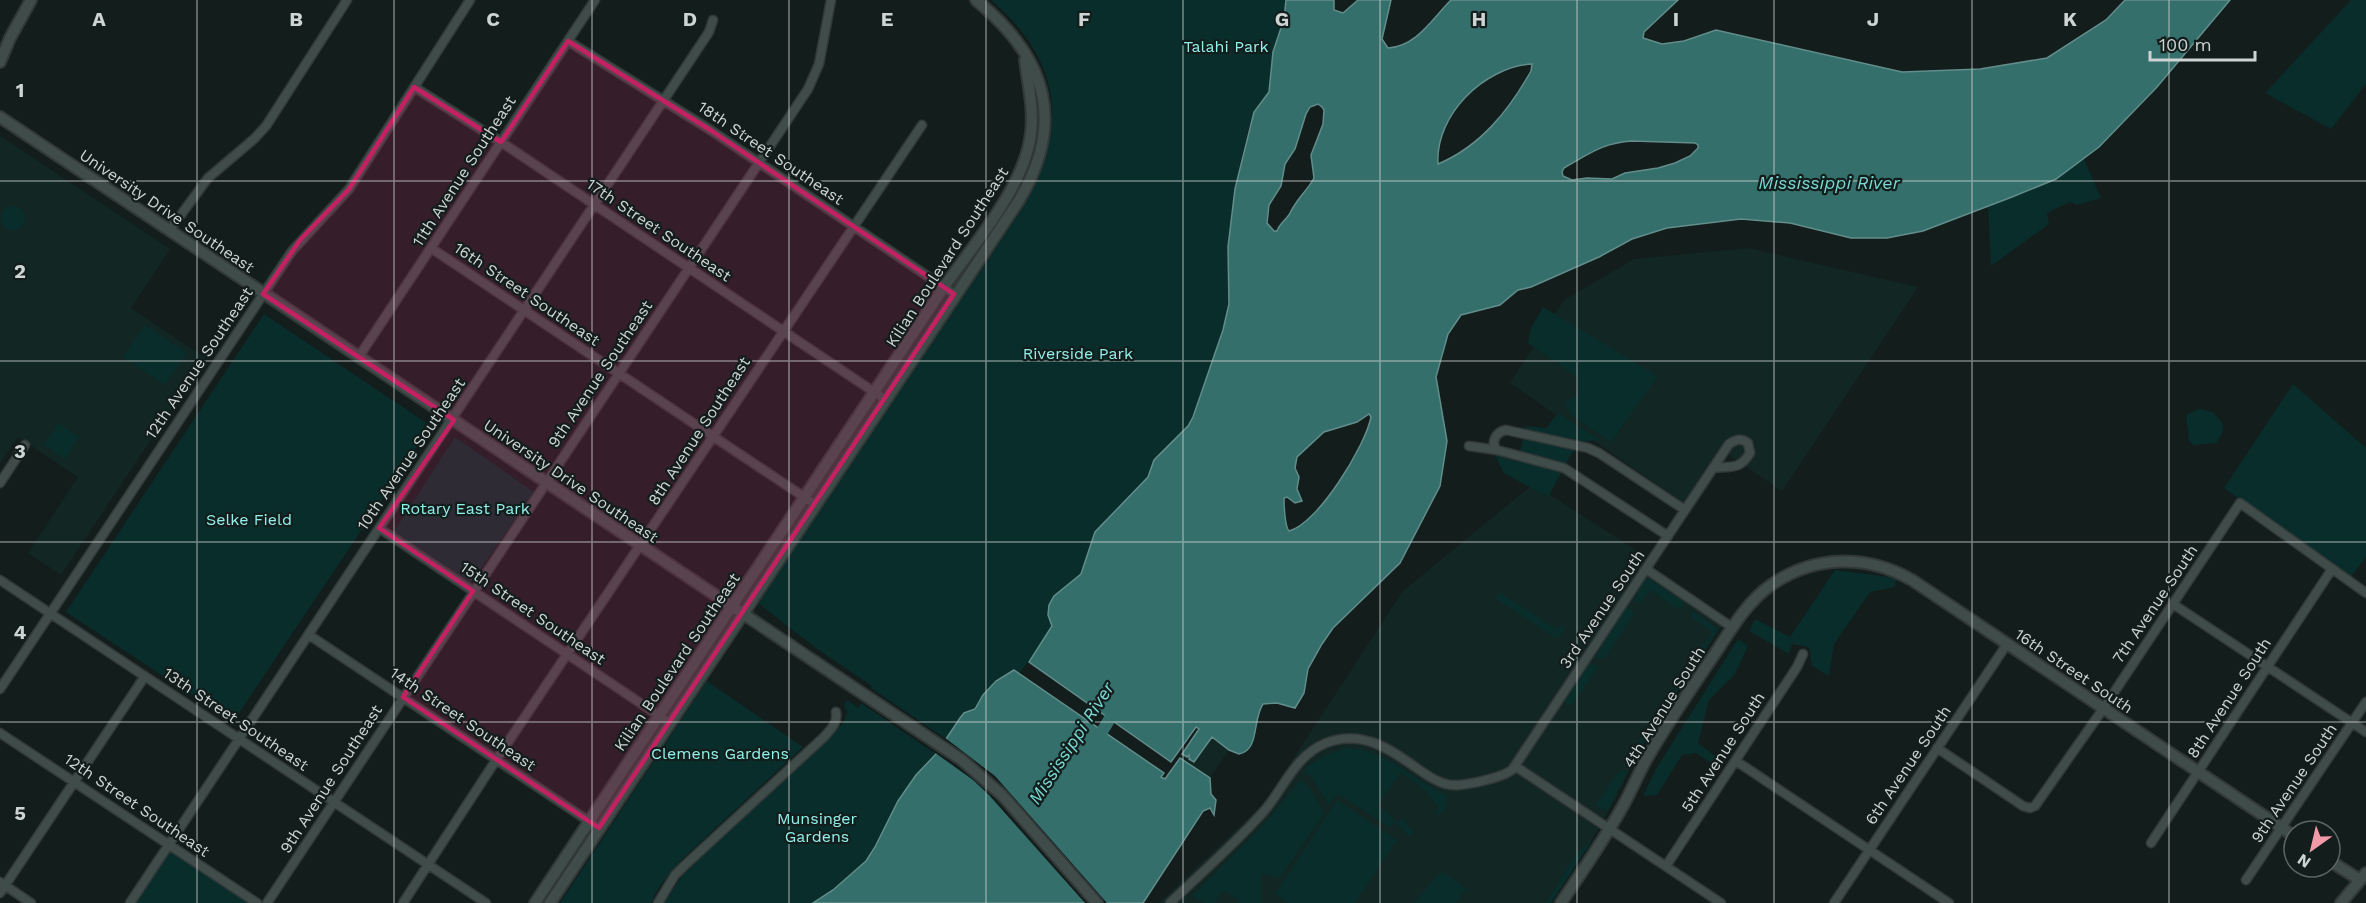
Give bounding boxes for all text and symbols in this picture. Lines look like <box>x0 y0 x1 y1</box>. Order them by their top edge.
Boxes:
text: A <box>92 7 106 31</box>
text: B <box>289 7 303 31</box>
text: C <box>486 7 500 31</box>
text: D <box>683 7 697 31</box>
text: E <box>881 7 893 31</box>
text: F <box>1078 7 1090 31</box>
text: G <box>1275 7 1289 31</box>
text: H <box>1472 7 1486 31</box>
text: I <box>1673 7 1679 31</box>
text: J <box>1867 7 1879 31</box>
text: K <box>2063 7 2077 31</box>
scale bar <box>2150 24 2255 62</box>
text: 100 m <box>2159 34 2212 55</box>
park label: Talahi Park <box>1183 37 1269 56</box>
text: 1 <box>16 78 24 102</box>
street label: 11th Avenue Southeast <box>408 92 520 250</box>
street label: 18th Street Southeast <box>695 97 848 209</box>
street label: University Drive Southeast <box>76 145 258 277</box>
street label: Kilian Boulevard Southeast <box>882 163 1013 351</box>
water label: Mississippi River <box>1758 172 1901 193</box>
street label: 17th Street Southeast <box>583 174 735 286</box>
street label: 16th Street Southeast <box>451 238 604 350</box>
text: 2 <box>14 259 26 283</box>
street label: 12th Avenue Southeast <box>141 283 257 442</box>
street label: 9th Avenue Southeast <box>544 297 656 451</box>
park label: Riverside Park <box>1023 344 1133 363</box>
street label: 8th Avenue Southeast <box>644 353 754 509</box>
street label: 10th Avenue Southeast <box>353 374 469 534</box>
street label: University Drive Southeast <box>480 415 662 547</box>
text: 3 <box>14 439 26 463</box>
park label: Rotary East Park <box>400 499 530 518</box>
park label: Selke Field <box>206 510 292 529</box>
street label: 7th Avenue South <box>2108 541 2202 667</box>
street label: 3rd Avenue South <box>1555 546 1649 672</box>
street label: 15th Street Southeast <box>457 557 609 669</box>
street label: Kilian Boulevard Southeast <box>610 569 744 755</box>
text: 4 <box>14 620 27 644</box>
street label: 16th Street South <box>2011 625 2137 717</box>
street label: 8th Avenue South <box>2183 634 2275 762</box>
street label: 4th Avenue South <box>1619 643 1709 771</box>
street label: 13th Street Southeast <box>160 663 312 775</box>
street label: 14th Street Southeast <box>387 663 540 775</box>
water label: Mississippi River <box>1024 677 1119 808</box>
street label: 5th Avenue South <box>1677 688 1769 816</box>
street label: 9th Avenue Southeast <box>276 701 386 857</box>
street label: 6th Avenue South <box>1861 702 1955 828</box>
street label: 9th Avenue South <box>2247 720 2341 846</box>
park label: Clemens Gardens <box>651 744 789 763</box>
street label: 12th Street Southeast <box>61 749 213 861</box>
text: 5 <box>14 801 26 825</box>
park label: Munsinger Gardens <box>777 809 858 846</box>
north arrow <box>2282 819 2342 879</box>
text: N <box>2294 850 2314 872</box>

